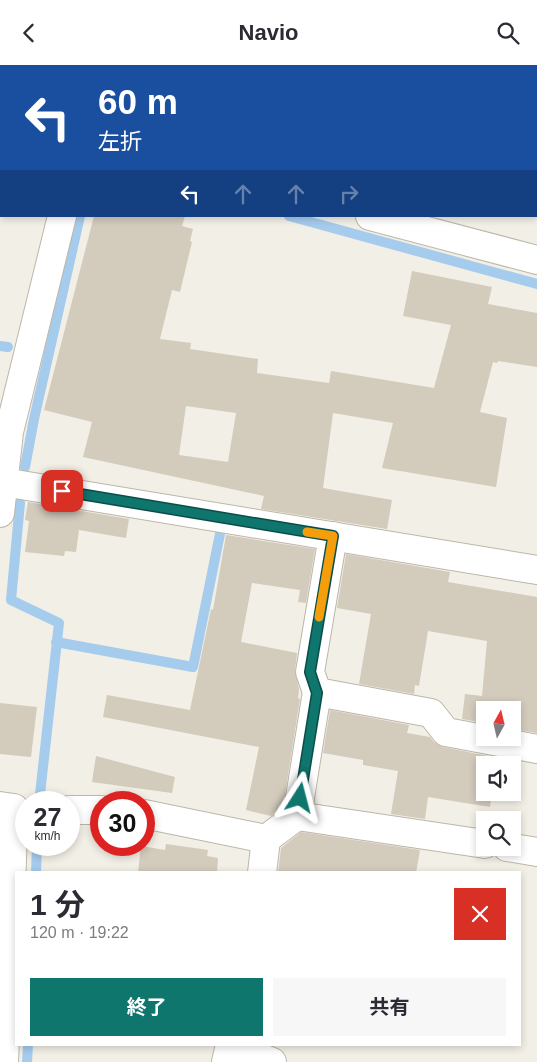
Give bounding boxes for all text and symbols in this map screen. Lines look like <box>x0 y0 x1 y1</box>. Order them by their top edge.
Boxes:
icon: back <box>15 19 43 47</box>
icon: search <box>494 19 522 47</box>
text: Navio <box>239 20 298 45</box>
text: 60 m <box>98 82 178 121</box>
icon: left <box>15 85 80 150</box>
text: 左折 <box>98 129 142 154</box>
icon: left <box>176 180 204 208</box>
icon: ahead <box>229 180 257 208</box>
icon: ahead <box>282 180 310 208</box>
icon: right <box>335 180 363 208</box>
pin <box>41 470 83 512</box>
icon: arrive <box>48 477 76 505</box>
north arrow <box>476 701 521 746</box>
map controls <box>476 701 521 856</box>
button: sound <box>476 756 521 801</box>
position arrow <box>273 771 325 823</box>
speed limit sign: 30 <box>90 791 155 856</box>
text: 27 <box>34 803 61 831</box>
button: search <box>476 811 521 856</box>
text: km/h <box>34 829 61 843</box>
text: 1 分 <box>30 888 85 921</box>
button: close <box>454 888 506 940</box>
text: 120 m · 19:22 <box>30 924 129 941</box>
button: 終了 <box>30 978 263 1036</box>
button: 共有 <box>273 978 506 1036</box>

